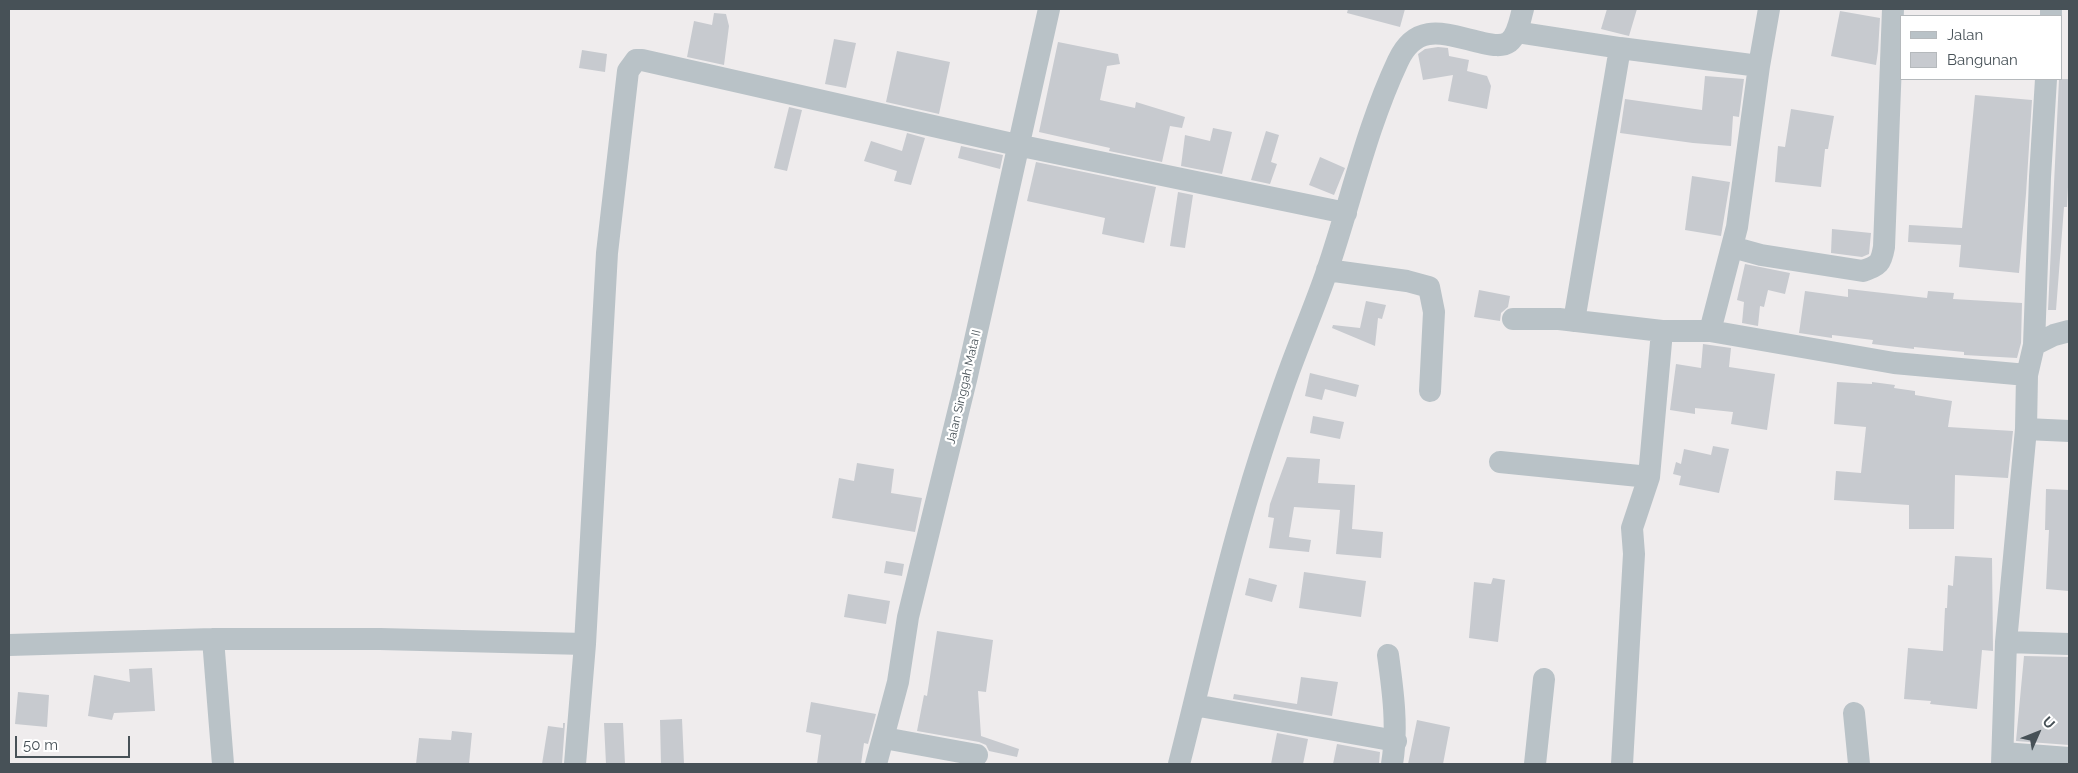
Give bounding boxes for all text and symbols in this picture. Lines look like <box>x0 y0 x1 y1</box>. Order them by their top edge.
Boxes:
legend <box>1900 15 2063 80</box>
text: Jalan <box>1947 26 1983 44</box>
text: Bangunan <box>1947 51 2018 69</box>
street label: Jalan Singgah Mata II <box>944 328 984 446</box>
north arrow <box>2013 708 2063 758</box>
text: U <box>2039 713 2058 732</box>
scale bar <box>18 726 132 758</box>
text: 50 m <box>23 736 58 754</box>

